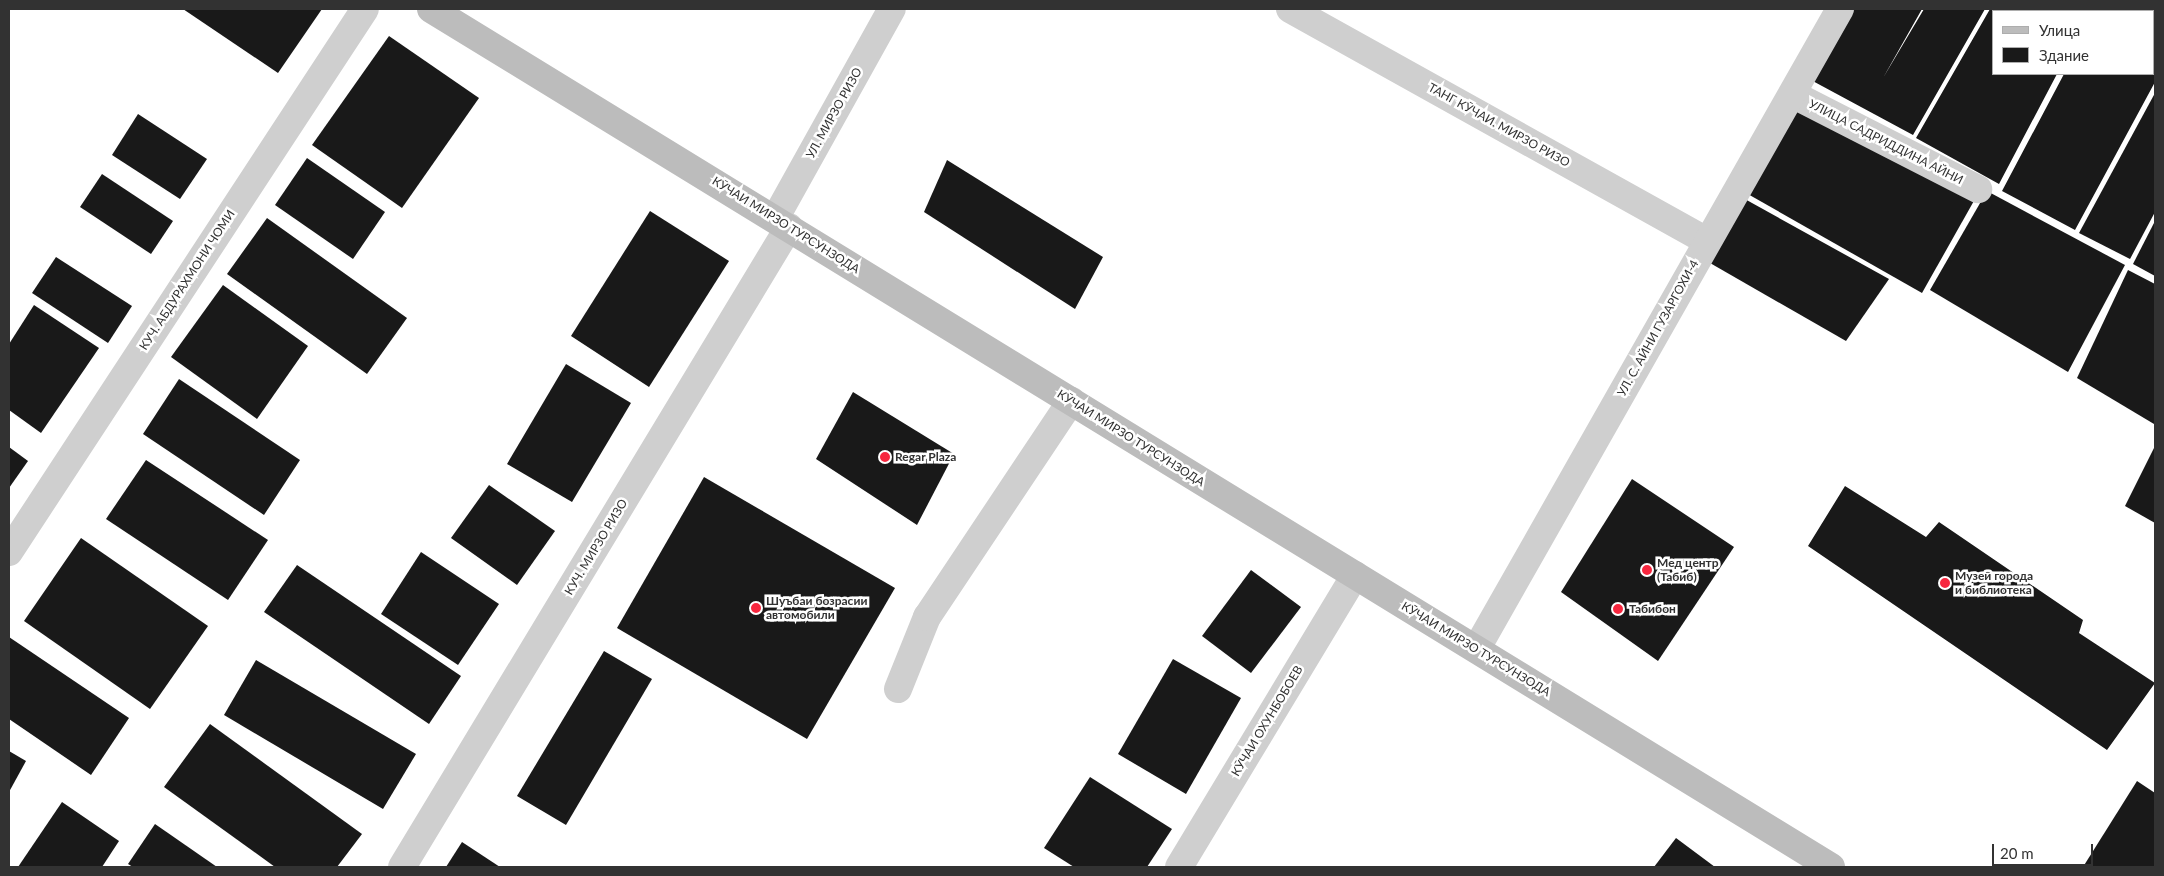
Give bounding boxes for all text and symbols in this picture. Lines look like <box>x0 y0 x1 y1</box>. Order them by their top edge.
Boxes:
legend <box>1992 10 2154 75</box>
text: Улица <box>2039 21 2080 39</box>
text: Здание <box>2039 46 2089 64</box>
street label: УЛ. МИРЗО РИЗО <box>803 65 865 161</box>
street label: ТАНГ КӮЧАИ. МИРЗО РИЗО <box>1426 80 1572 170</box>
street label: УЛИЦА САДРИДДИНА АЙНИ <box>1806 97 1966 187</box>
street label: КӮЧАИ МИРЗО ТУРСУНЗОДА <box>710 174 862 276</box>
street label: КУЧ. АБДУРАХМОНИ ЧОМИ <box>136 207 238 353</box>
street label: УЛ. С. АЙНИ ГУЗАРГОХИ-4 <box>1614 257 1702 399</box>
street label: КӮЧАИ МИРЗО ТУРСУНЗОДА <box>1055 387 1207 489</box>
place label: Regar Plaza <box>895 450 957 464</box>
marker: Regar Plaza <box>879 451 891 463</box>
street label: КУЧ. МИРЗО РИЗО <box>562 496 630 598</box>
place label: Мед центр (Табиб) <box>1657 556 1719 584</box>
marker: Мед центр (Табиб) <box>1641 564 1653 576</box>
place label: Музей города и библиотека <box>1955 569 2033 597</box>
marker: Музей города и библиотека <box>1939 577 1951 589</box>
place label: Шуъбаи бозрасии автомобили <box>766 594 867 622</box>
street label: КӮЧАИ МИРЗО ТУРСУНЗОДА <box>1399 599 1553 699</box>
marker: Шуъбаи бозрасии автомобили <box>750 602 762 614</box>
marker: Табибон <box>1611 602 1625 616</box>
place label: Табибон <box>1629 602 1676 616</box>
street label: КӮЧАИ ОХУНБОБОЕВ <box>1228 663 1306 779</box>
scale bar <box>1994 834 2095 866</box>
text: 20 m <box>2000 844 2034 862</box>

